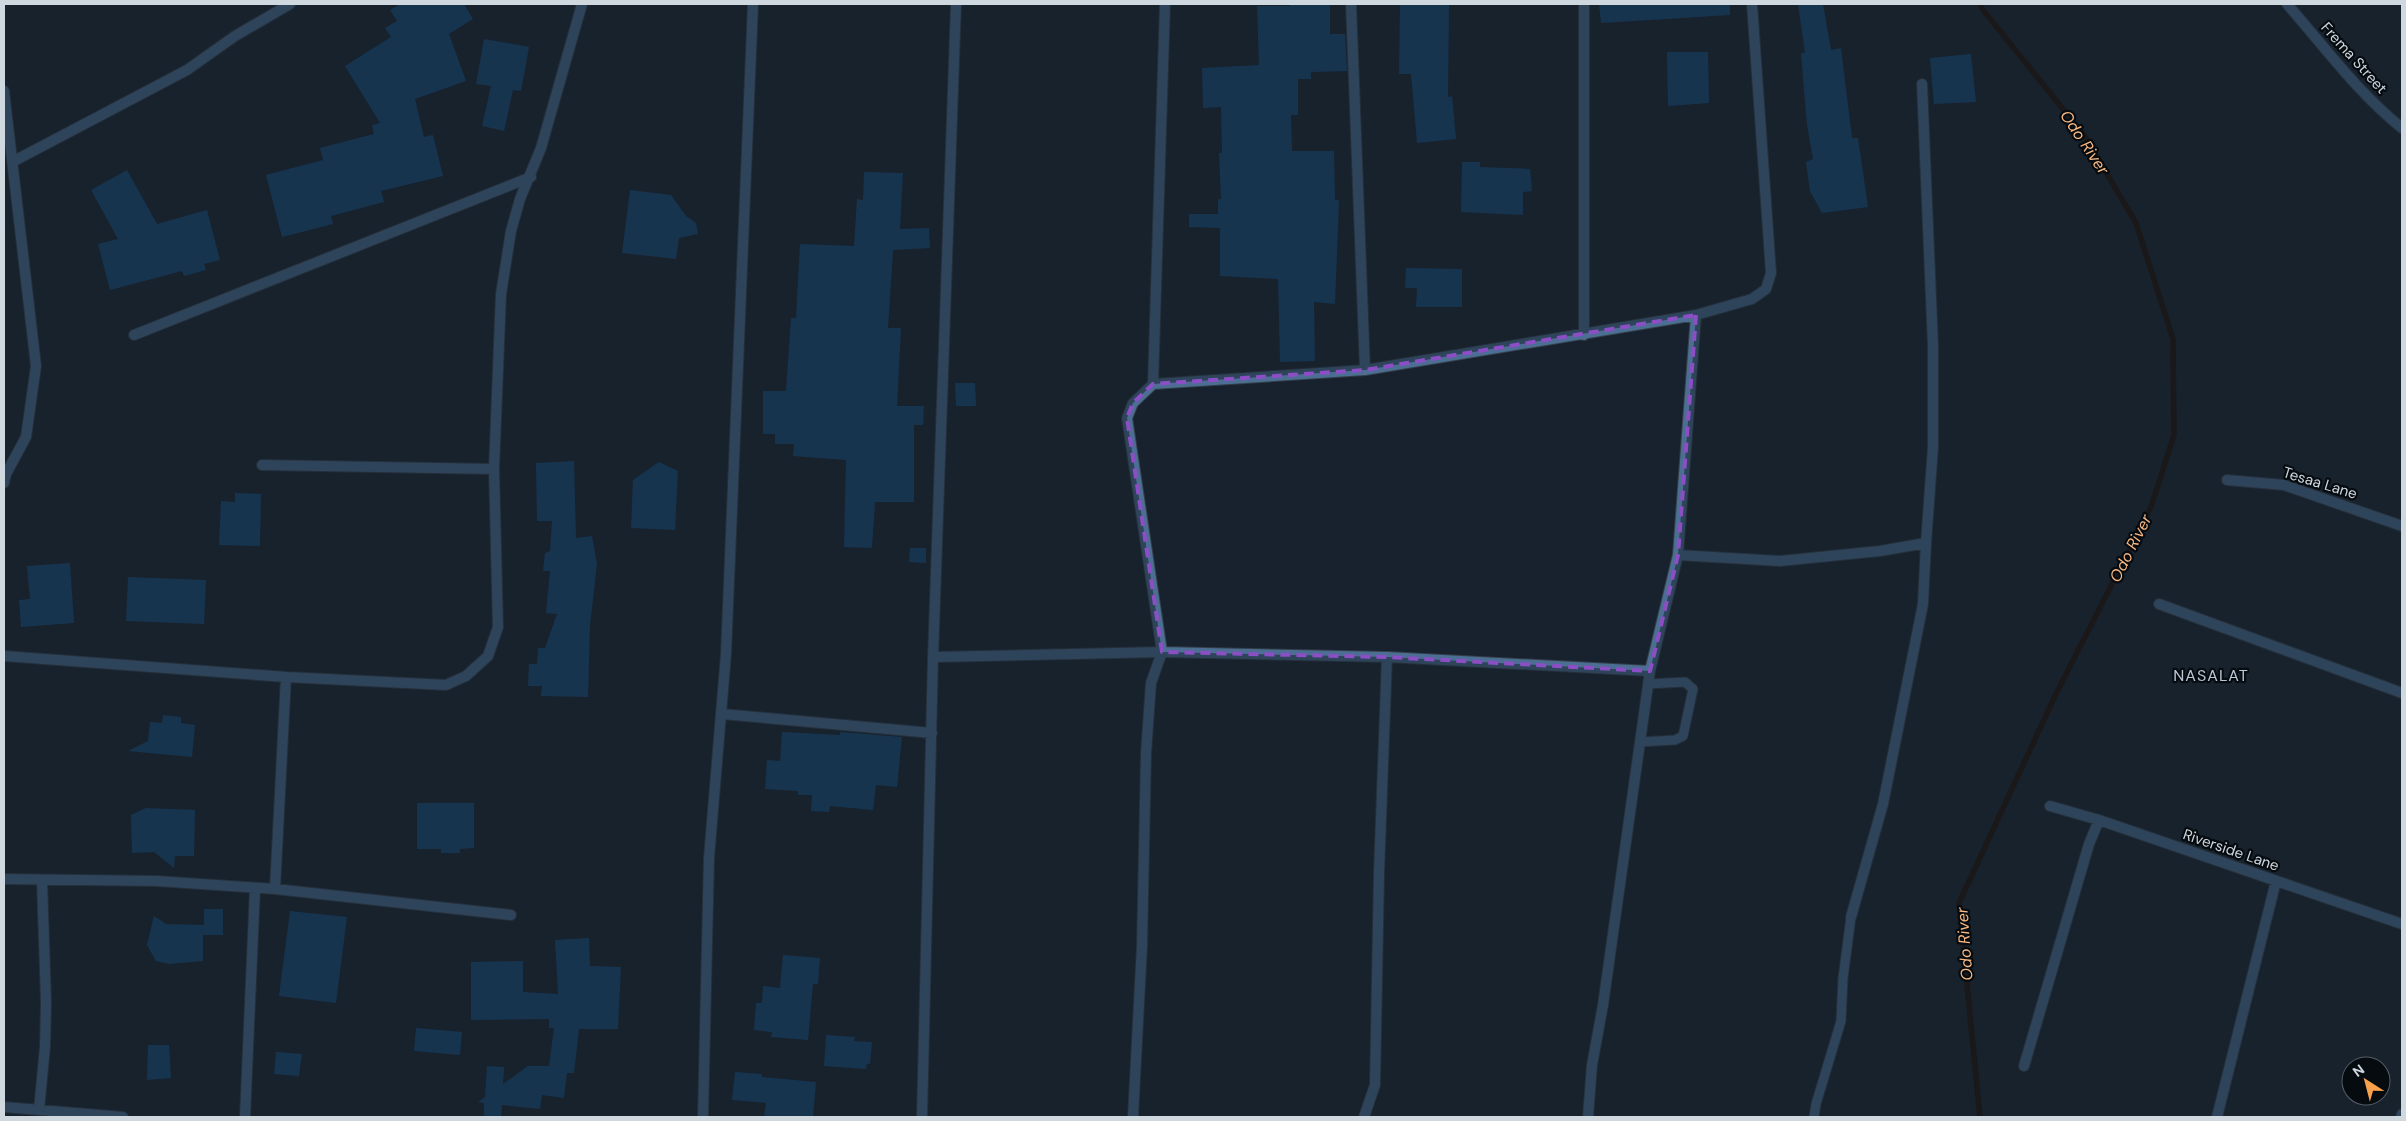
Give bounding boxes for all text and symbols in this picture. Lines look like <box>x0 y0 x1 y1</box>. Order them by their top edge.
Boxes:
street label: Frema Street <box>2317 18 2392 98</box>
water label: Odo River <box>2055 106 2114 179</box>
street label: Tesaa Lane <box>2280 462 2360 504</box>
water label: Odo River <box>2104 510 2157 586</box>
district label: NASALAT <box>2173 665 2249 686</box>
street label: Riverside Lane <box>2180 824 2282 876</box>
water label: Odo River <box>1951 906 1978 981</box>
north arrow <box>2341 1056 2391 1106</box>
text: N <box>2349 1060 2368 1081</box>

